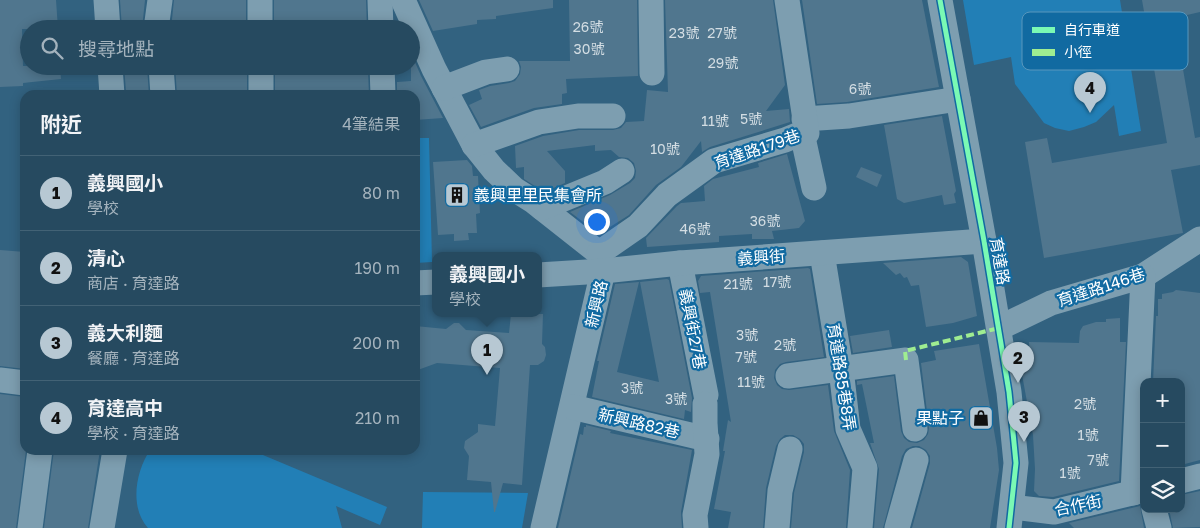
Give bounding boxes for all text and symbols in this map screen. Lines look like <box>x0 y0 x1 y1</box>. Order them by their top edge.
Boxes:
legend <box>1022 12 1188 70</box>
house number: 26號 <box>573 18 603 35</box>
search box <box>20 20 420 75</box>
text: 自行車道 <box>1064 21 1120 38</box>
house number: 23號 <box>669 24 699 41</box>
house number: 27號 <box>707 24 737 41</box>
icon: search <box>38 34 66 62</box>
text: 搜尋地點 <box>78 37 154 60</box>
house number: 30號 <box>574 40 604 57</box>
text: 小徑 <box>1064 43 1092 60</box>
house number: 29號 <box>708 54 738 71</box>
pin: 4 <box>1074 72 1106 113</box>
house number: 6號 <box>849 80 871 97</box>
house number: 5號 <box>740 110 762 127</box>
text: 附近 <box>40 111 82 137</box>
house number: 11號 <box>701 112 729 129</box>
text: 4筆結果 <box>342 114 400 134</box>
street label: 育達路179巷 <box>711 125 803 173</box>
house number: 10號 <box>650 140 680 157</box>
text: 義興國小 <box>87 171 163 194</box>
building icon: 義興里里民集會所 <box>444 182 470 208</box>
text: 1 <box>52 183 60 203</box>
text: 80 m <box>362 183 400 203</box>
place label: 義興里里民集會所 <box>474 185 602 205</box>
text: 學校 <box>87 198 119 218</box>
your location <box>584 209 610 235</box>
house number: 36號 <box>750 212 780 229</box>
house number: 46號 <box>679 220 711 237</box>
street label: 育達路 <box>986 236 1014 286</box>
street label: 義興街 <box>736 245 786 269</box>
text: 清心 <box>87 246 125 269</box>
popup <box>432 252 542 317</box>
text: 2 <box>51 258 61 278</box>
text: 190 m <box>354 258 400 278</box>
text: 義興國小 <box>449 262 525 285</box>
street label: 育達路146巷 <box>1055 263 1147 311</box>
text: 商店 · 育達路 <box>87 273 180 293</box>
house number: 17號 <box>763 273 791 290</box>
house number: 21號 <box>724 275 752 292</box>
street label: 新興路 <box>581 278 611 330</box>
street label: 義興街27巷 <box>675 287 711 371</box>
text: 學校 <box>449 289 481 309</box>
text: 義大利麵 <box>87 321 163 344</box>
street label: 育達路85巷8弄 <box>824 322 860 432</box>
house number: 3號 <box>736 326 758 343</box>
text: 3 <box>51 333 61 353</box>
text: 200 m <box>353 333 400 353</box>
pin: 1 <box>471 334 503 375</box>
house number: 2號 <box>774 336 796 353</box>
pin: 2 <box>1002 342 1034 383</box>
text: 餐廳 · 育達路 <box>87 348 180 368</box>
house number: 7號 <box>735 348 757 365</box>
house number: 11號 <box>737 373 765 390</box>
map controls <box>1140 378 1185 513</box>
button: + <box>1140 378 1185 423</box>
house number: 3號 <box>621 379 643 396</box>
house number: 3號 <box>665 390 687 407</box>
house number: 2號 <box>1074 395 1096 412</box>
text: 育達高中 <box>87 396 163 419</box>
pin: 3 <box>1008 401 1040 442</box>
street label: 新興路82巷 <box>596 404 682 442</box>
shop icon: 果點子 <box>968 405 994 431</box>
text: 4 <box>51 408 61 428</box>
text: 210 m <box>355 408 400 428</box>
place label: 果點子 <box>916 408 964 428</box>
text: 學校 · 育達路 <box>87 423 180 443</box>
button: − <box>1140 423 1185 468</box>
house number: 1號 <box>1078 426 1098 443</box>
house number: 7號 <box>1087 451 1109 468</box>
house number: 1號 <box>1060 464 1080 481</box>
button: layers <box>1140 468 1185 513</box>
street label: 合作街 <box>1052 490 1104 520</box>

